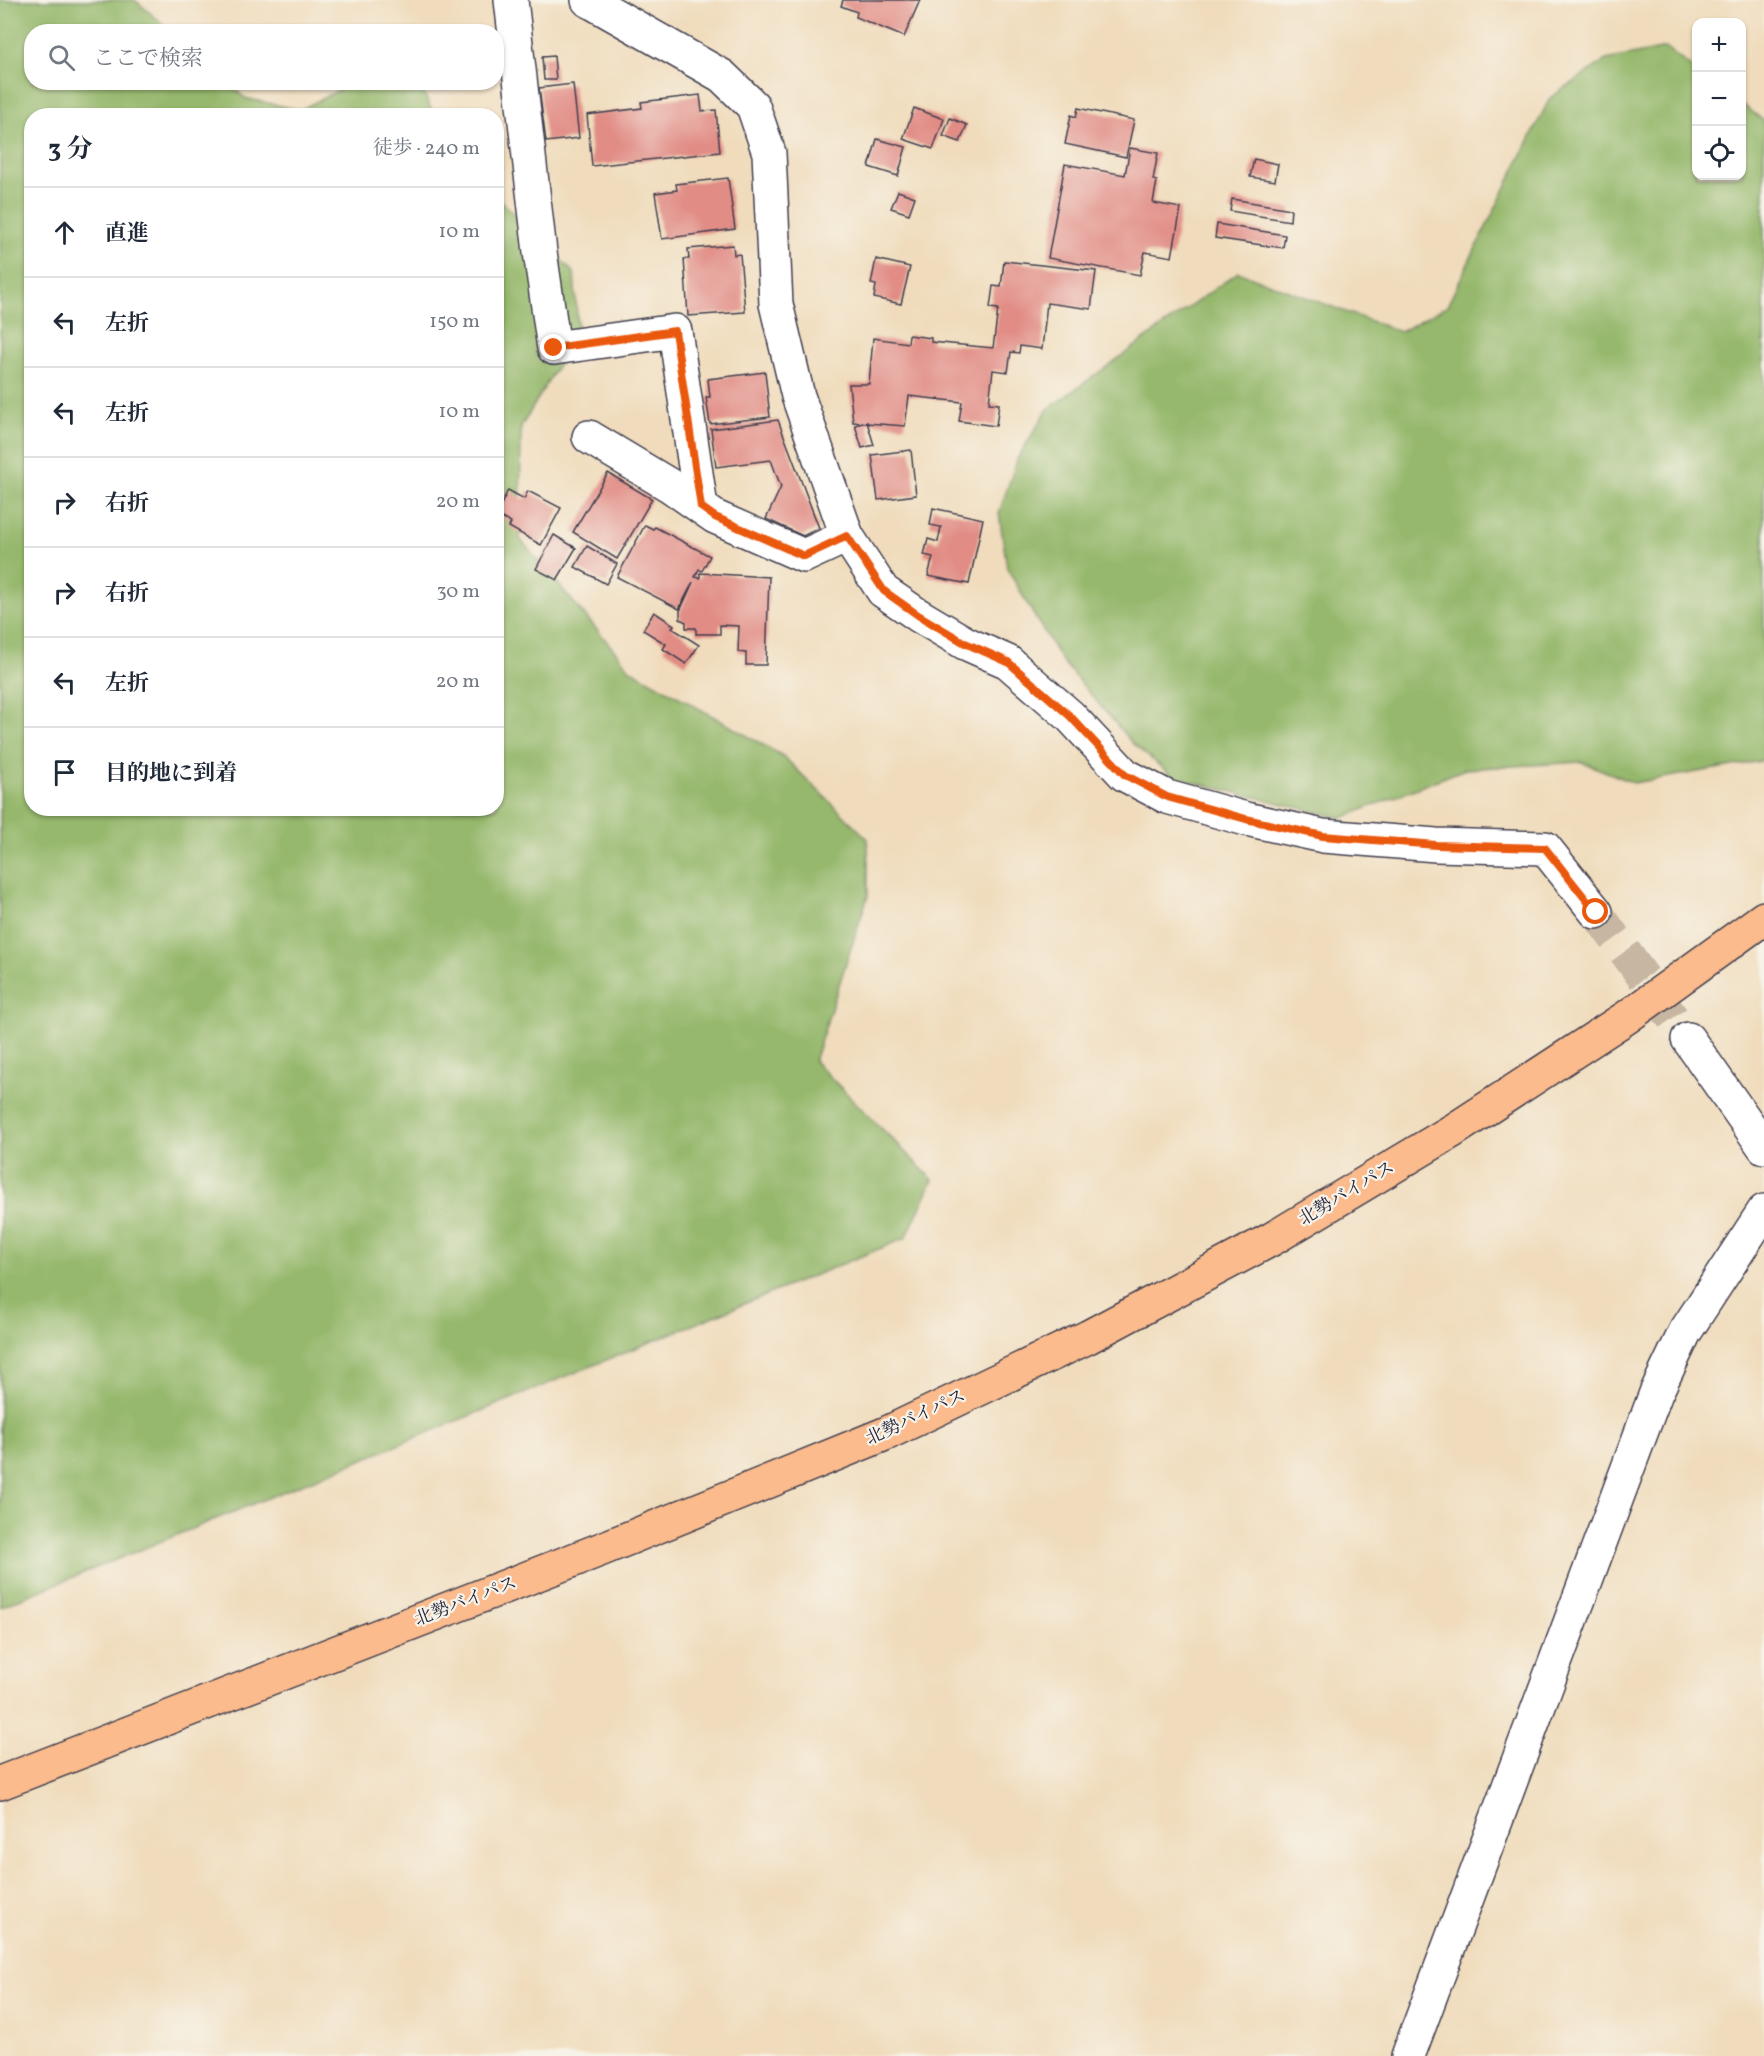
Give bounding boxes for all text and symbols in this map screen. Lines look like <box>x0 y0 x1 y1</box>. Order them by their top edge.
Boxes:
map controls <box>1692 18 1746 180</box>
button: + <box>1692 18 1746 72</box>
search box <box>24 24 504 90</box>
icon: search <box>45 41 78 74</box>
text: ここで検索 <box>93 44 203 75</box>
button: − <box>1692 72 1746 126</box>
button: locate <box>1692 126 1746 180</box>
text: 3 分 <box>48 132 92 168</box>
text: 徒歩 · 240 m <box>373 135 480 163</box>
icon: ahead <box>48 216 81 249</box>
text: 10 m <box>439 218 480 246</box>
text: 直進 <box>105 219 149 250</box>
icon: left <box>48 306 81 339</box>
text: 150 m <box>429 308 480 336</box>
text: 左折 <box>105 309 149 340</box>
route end <box>540 334 566 360</box>
icon: left <box>48 396 81 429</box>
text: 10 m <box>439 398 480 426</box>
text: 左折 <box>105 399 149 430</box>
icon: right <box>48 486 81 519</box>
text: 20 m <box>436 488 480 516</box>
text: 右折 <box>105 489 149 520</box>
icon: right <box>48 576 81 609</box>
text: 30 m <box>436 578 480 606</box>
text: 右折 <box>105 579 149 610</box>
icon: left <box>48 666 81 699</box>
text: 20 m <box>436 668 480 696</box>
text: 左折 <box>105 669 149 700</box>
icon: arrive <box>48 756 81 789</box>
text: 目的地に到着 <box>105 759 237 790</box>
route start <box>1582 898 1608 924</box>
street label: 北勢バイパス <box>1294 1156 1400 1232</box>
street label: 北勢バイパス <box>862 1384 970 1452</box>
street label: 北勢バイパス <box>411 1571 521 1633</box>

